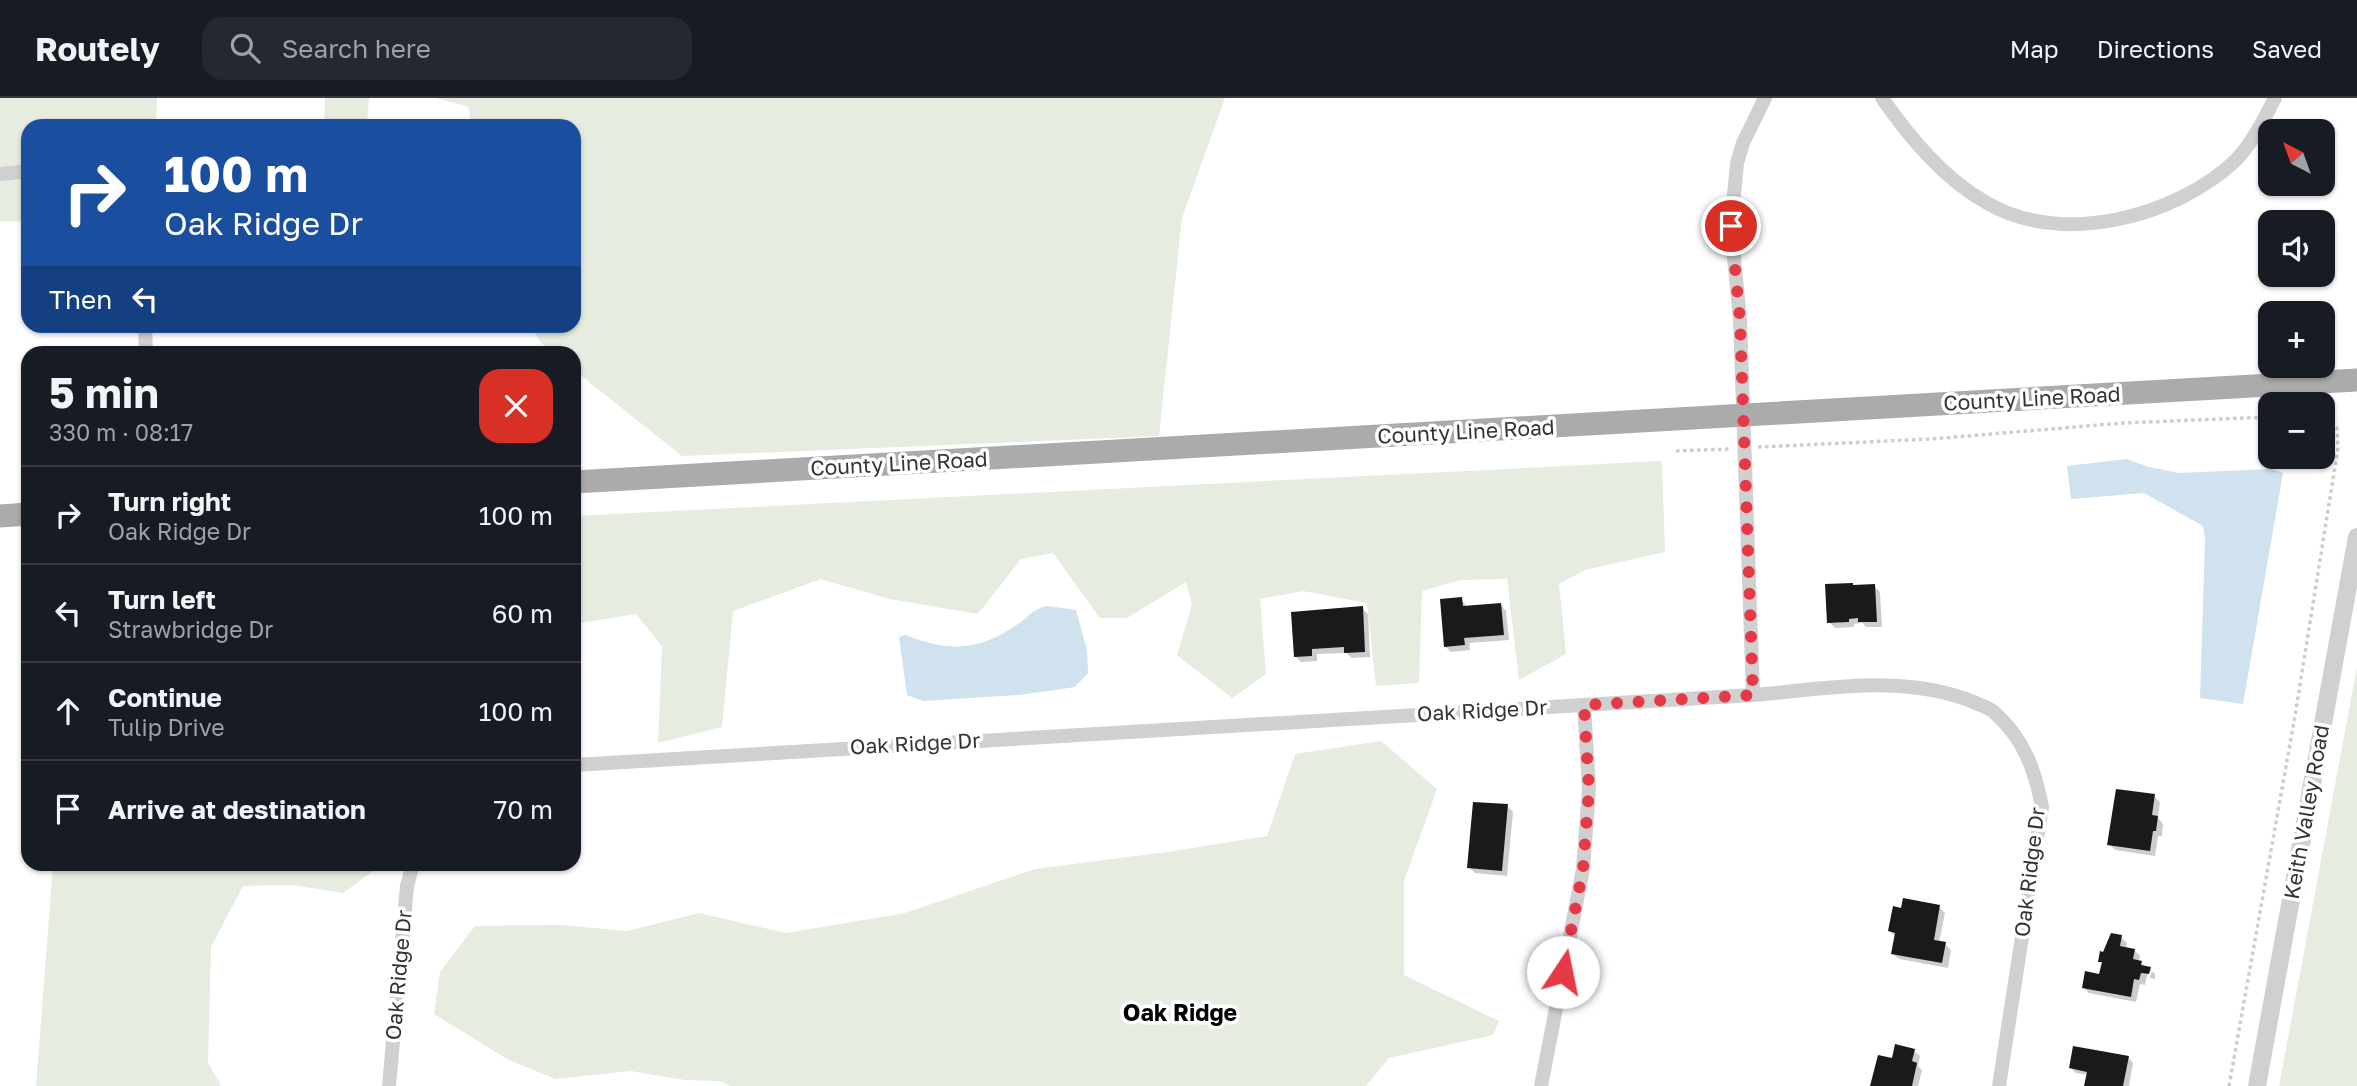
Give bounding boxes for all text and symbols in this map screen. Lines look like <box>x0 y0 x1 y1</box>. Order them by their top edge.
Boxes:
search box <box>202 17 692 80</box>
text: Routely <box>35 29 160 68</box>
icon: search <box>226 29 264 67</box>
text: Search here <box>282 33 431 64</box>
text: Map <box>2010 34 2059 63</box>
text: Directions <box>2097 34 2214 63</box>
text: Saved <box>2252 34 2322 63</box>
north arrow <box>2258 119 2334 196</box>
map controls <box>2258 119 2335 469</box>
text: 100 m <box>164 144 308 203</box>
icon: right <box>49 147 140 238</box>
pin <box>1701 196 1761 256</box>
text: Oak Ridge Dr <box>164 204 363 242</box>
icon: arrive <box>1712 207 1750 245</box>
button: sound <box>2258 210 2335 287</box>
icon: left <box>126 280 164 318</box>
text: Then <box>49 284 112 315</box>
button: + <box>2258 301 2335 378</box>
text: 5 min <box>49 367 159 417</box>
button: close <box>479 369 553 443</box>
street label: County Line Road <box>1943 380 2121 416</box>
button: − <box>2258 392 2335 469</box>
street label: County Line Road <box>1377 413 1555 449</box>
text: 330 m · 08:17 <box>49 418 193 446</box>
street label: County Line Road <box>810 445 988 481</box>
text: Turn right <box>108 486 231 517</box>
icon: right <box>49 496 87 534</box>
text: 100 m <box>479 500 553 531</box>
text: Oak Ridge Dr <box>108 517 251 545</box>
text: Turn left <box>108 584 216 615</box>
icon: left <box>49 594 87 632</box>
text: 60 m <box>492 598 553 629</box>
text: Strawbridge Dr <box>108 615 273 643</box>
text: Continue <box>108 682 222 713</box>
icon: ahead <box>49 692 87 730</box>
street label: Oak Ridge Dr <box>1416 694 1548 726</box>
text: 100 m <box>479 696 553 727</box>
text: Tulip Drive <box>108 713 225 741</box>
street label: Keith Valley Road <box>2278 723 2334 901</box>
street label: Oak Ridge Dr <box>849 727 981 759</box>
icon: arrive <box>49 790 87 828</box>
text: Arrive at destination <box>108 794 366 825</box>
text: 70 m <box>494 794 553 825</box>
street label: Oak Ridge Dr <box>2008 805 2050 938</box>
street label: Oak Ridge Dr <box>379 909 417 1041</box>
position arrow <box>1526 935 1600 1009</box>
district label: Oak Ridge <box>1123 998 1237 1026</box>

